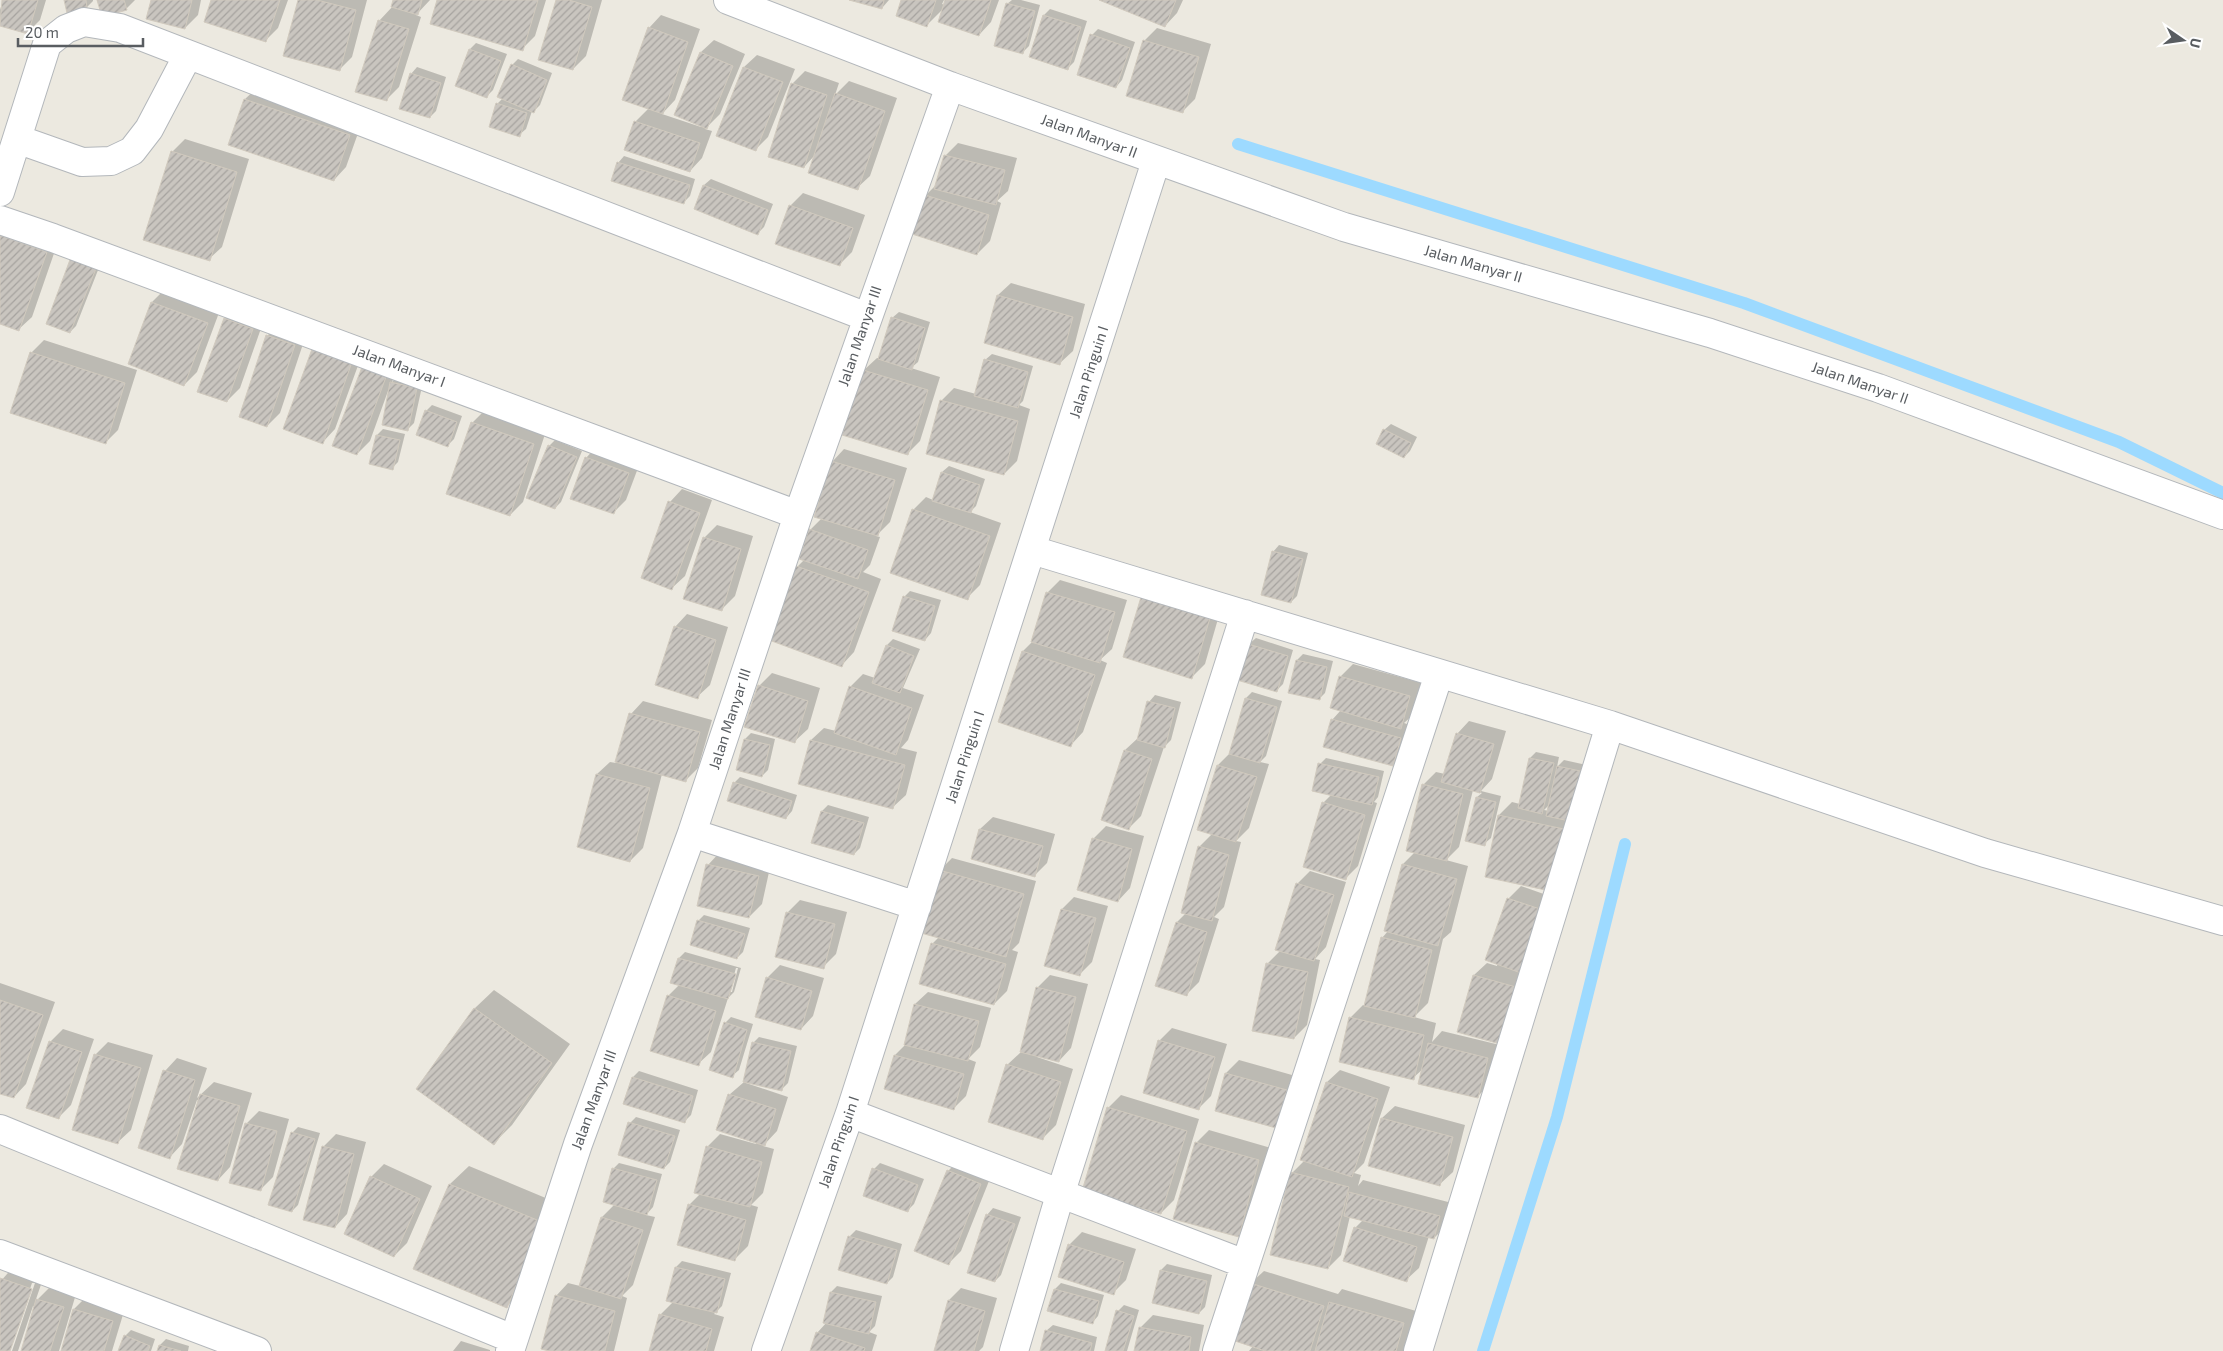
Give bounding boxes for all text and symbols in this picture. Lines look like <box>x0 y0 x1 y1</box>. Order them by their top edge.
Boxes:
scale bar <box>18 15 142 47</box>
north arrow <box>2158 15 2208 65</box>
text: 20 m <box>25 23 59 41</box>
text: U <box>2187 36 2206 50</box>
street label: Jalan Manyar II <box>1039 109 1140 161</box>
street label: Jalan Manyar II <box>1422 240 1524 286</box>
street label: Jalan Manyar III <box>833 283 885 388</box>
street label: Jalan Pinguin I <box>1065 323 1111 420</box>
street label: Jalan Manyar I <box>351 340 448 390</box>
street label: Jalan Manyar II <box>1810 357 1911 407</box>
street label: Jalan Manyar III <box>704 666 754 771</box>
street label: Jalan Pinguin I <box>941 708 987 805</box>
street label: Jalan Manyar III <box>567 1047 619 1152</box>
street label: Jalan Pinguin I <box>814 1093 862 1190</box>

